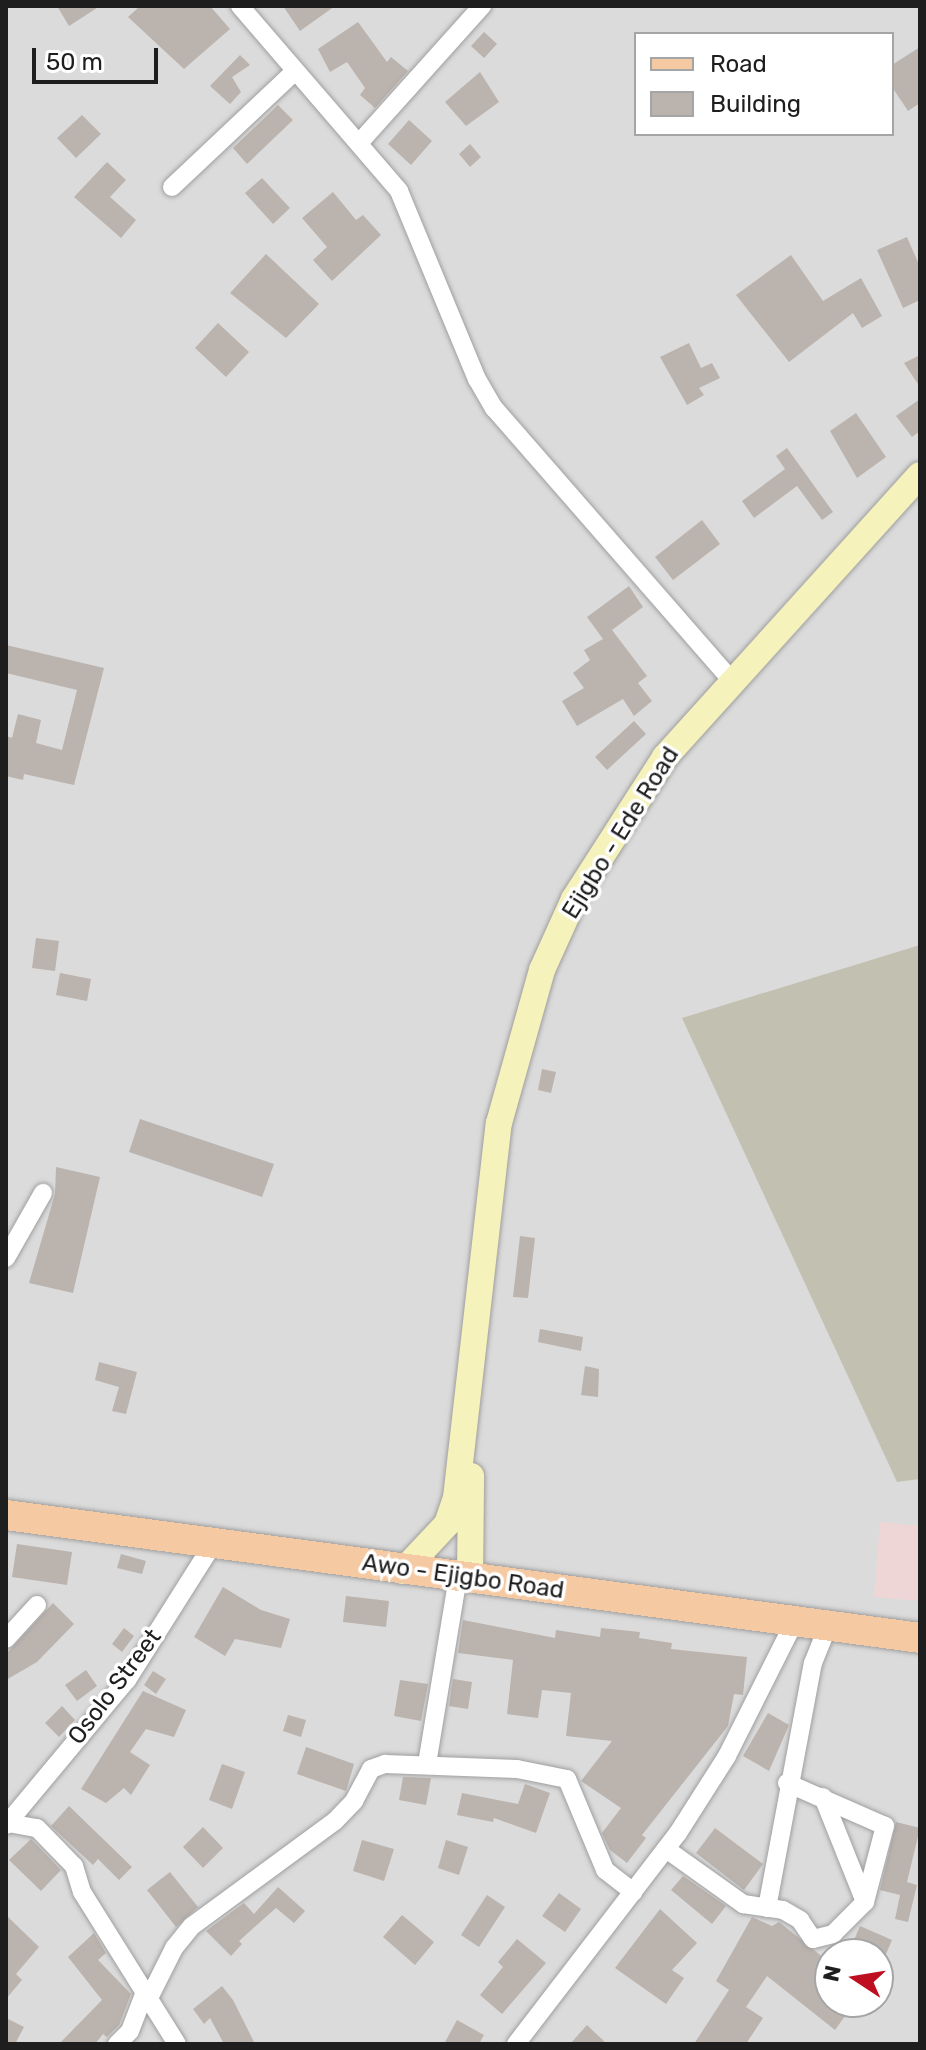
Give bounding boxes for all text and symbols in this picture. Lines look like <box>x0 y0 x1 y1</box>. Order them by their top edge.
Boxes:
scale bar <box>36 32 162 82</box>
legend <box>634 32 894 136</box>
text: 50 m <box>46 48 103 76</box>
text: Road <box>710 50 767 78</box>
text: Building <box>710 90 801 118</box>
street label: Ejigbo - Ede Road <box>557 742 685 924</box>
street label: Awo - Ejigbo Road <box>360 1549 566 1605</box>
street label: Osolo Street <box>62 1624 168 1750</box>
north arrow <box>814 1938 894 2018</box>
text: N <box>817 1963 847 1984</box>

